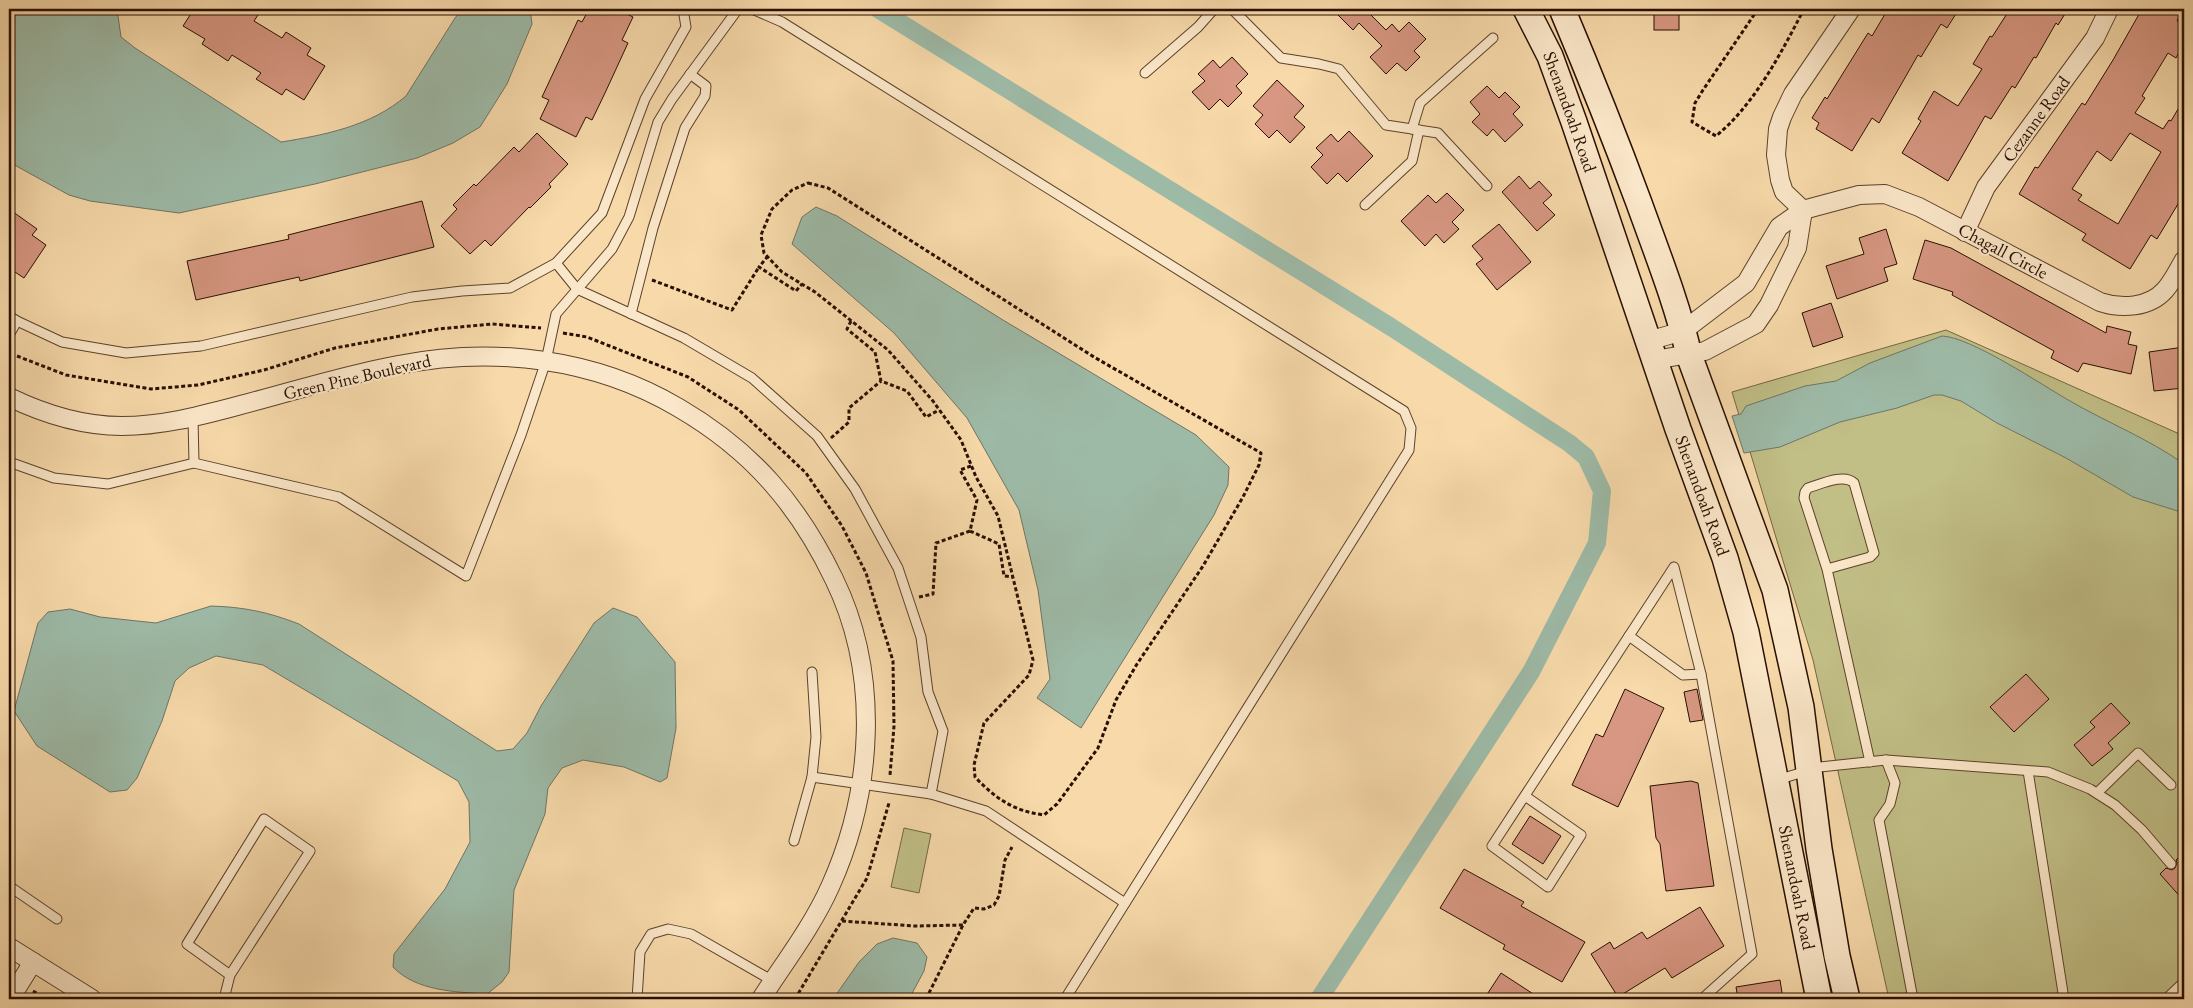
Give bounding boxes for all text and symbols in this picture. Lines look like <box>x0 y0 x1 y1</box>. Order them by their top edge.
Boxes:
street label: Shenandoah Road <box>1538 48 1602 176</box>
street label: Cezanne Road <box>1997 70 2075 166</box>
street label: Chagall Circle <box>1954 217 2052 284</box>
street label: Green Pine Boulevard <box>281 348 434 405</box>
street label: Shenandoah Road <box>1670 432 1735 560</box>
street label: Shenandoah Road <box>1774 823 1821 953</box>

